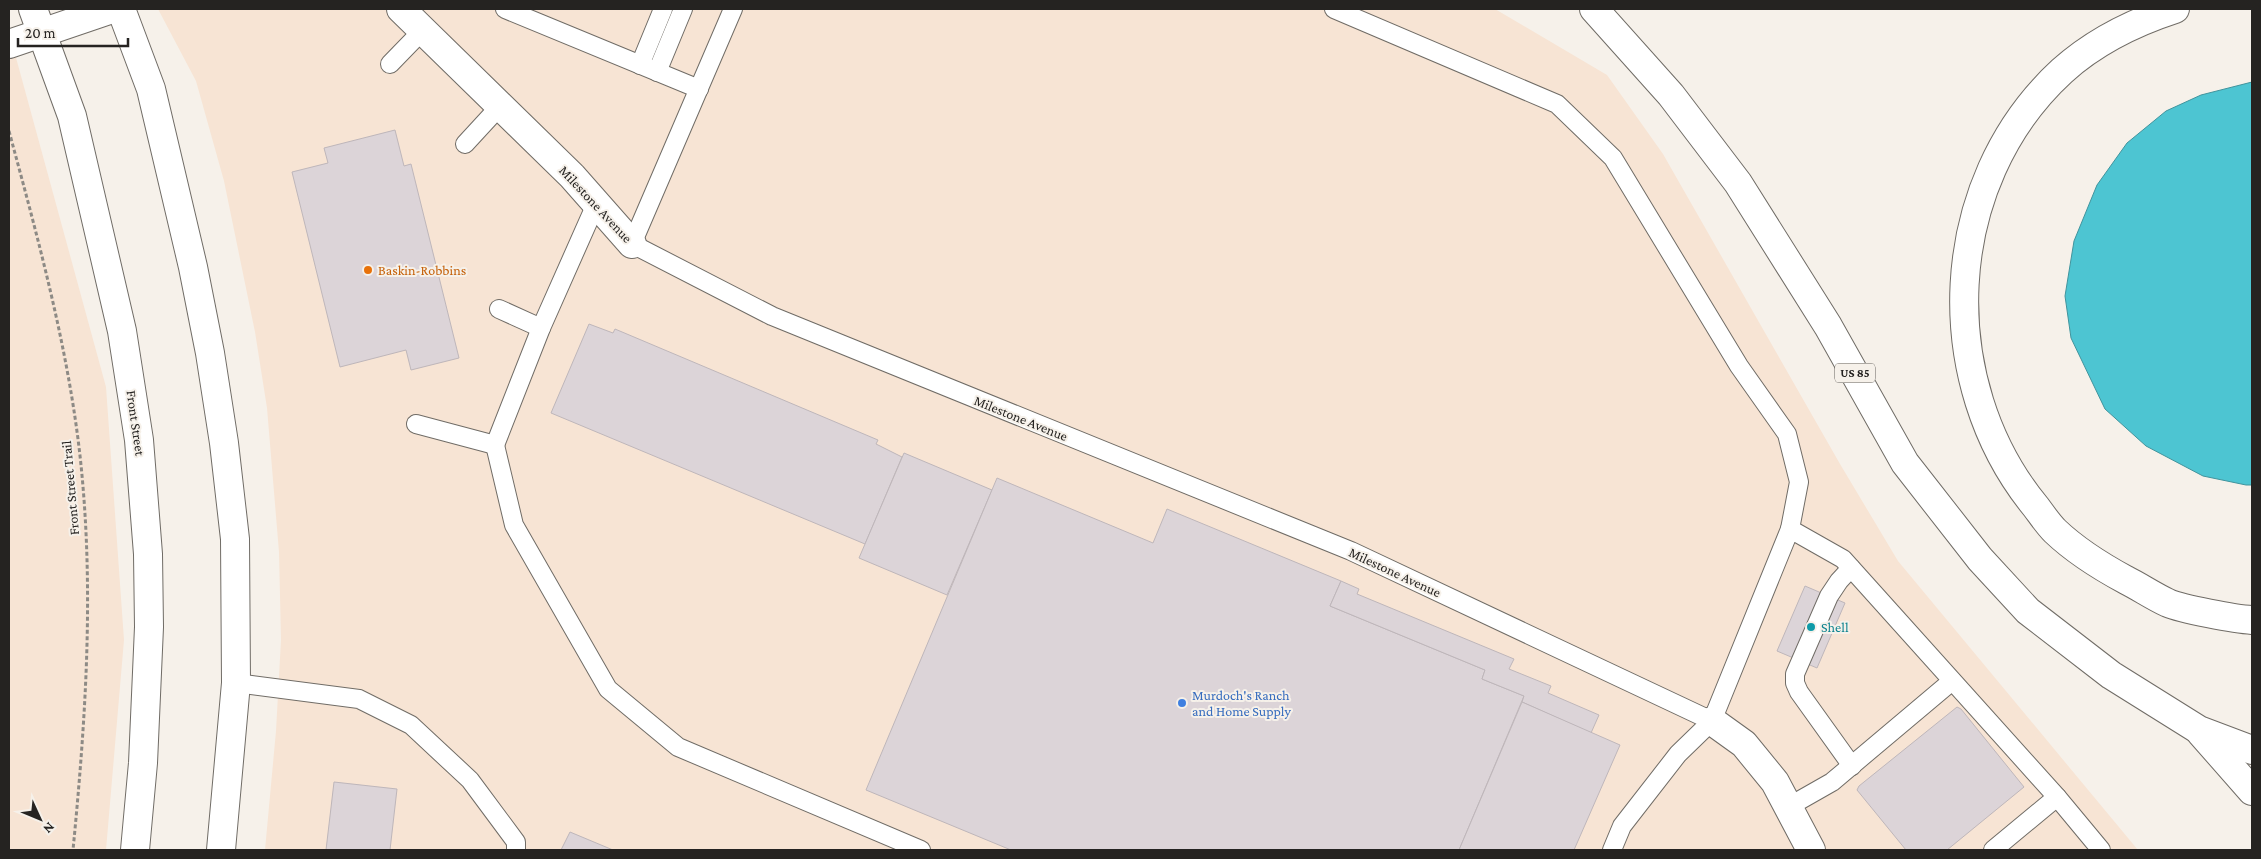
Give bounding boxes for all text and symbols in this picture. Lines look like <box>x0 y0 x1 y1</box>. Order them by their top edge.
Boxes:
scale bar <box>18 15 128 47</box>
text: 20 m <box>25 25 56 41</box>
street label: Milestone Avenue <box>556 162 636 246</box>
place label: Baskin-Robbins <box>378 262 466 278</box>
marker: Baskin-Robbins <box>362 264 374 276</box>
road number: US 85 <box>1835 363 1875 382</box>
street label: Front Street <box>123 389 149 457</box>
street label: Milestone Avenue <box>972 392 1070 444</box>
street label: Front Street Trail <box>58 440 82 536</box>
street label: Milestone Avenue <box>1346 544 1444 600</box>
place label: Shell <box>1821 619 1849 635</box>
marker: Shell <box>1805 621 1817 633</box>
place label: Murdoch's Ranch and Home Supply <box>1192 687 1291 719</box>
marker: Murdoch's Ranch and Home Supply <box>1176 697 1188 709</box>
north arrow <box>15 794 65 844</box>
text: N <box>40 819 58 837</box>

